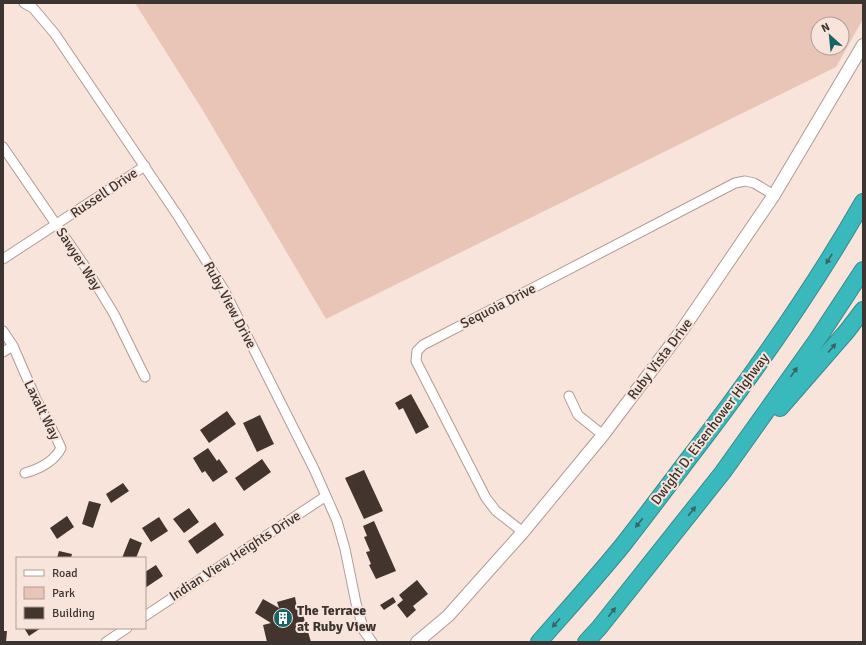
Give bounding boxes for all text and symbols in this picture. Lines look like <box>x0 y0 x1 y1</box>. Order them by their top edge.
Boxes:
north arrow <box>810 16 850 56</box>
text: N <box>819 20 832 35</box>
street label: Russell Drive <box>67 164 141 222</box>
street label: Sawyer Way <box>52 224 106 294</box>
one-way arrow <box>825 253 832 264</box>
street label: Ruby View Drive <box>200 259 260 351</box>
street label: Sequoia Drive <box>457 280 539 332</box>
street label: Ruby Vista Drive <box>624 315 696 403</box>
one-way arrow <box>828 343 837 353</box>
street label: Dwight D. Eisenhower Highway <box>647 349 773 508</box>
one-way arrow <box>790 366 798 377</box>
street label: Laxalt Way <box>20 377 64 443</box>
one-way arrow <box>688 505 697 516</box>
street label: Indian View Heights Drive <box>166 507 304 605</box>
one-way arrow <box>635 518 643 529</box>
legend <box>16 557 146 629</box>
text: Road <box>52 566 78 581</box>
text: Park <box>52 586 75 601</box>
place label: The Terrace at Ruby View <box>297 602 376 635</box>
text: Building <box>52 606 95 621</box>
building icon: The Terrace at Ruby View <box>272 607 294 629</box>
one-way arrow <box>607 607 616 618</box>
one-way arrow <box>551 618 560 628</box>

